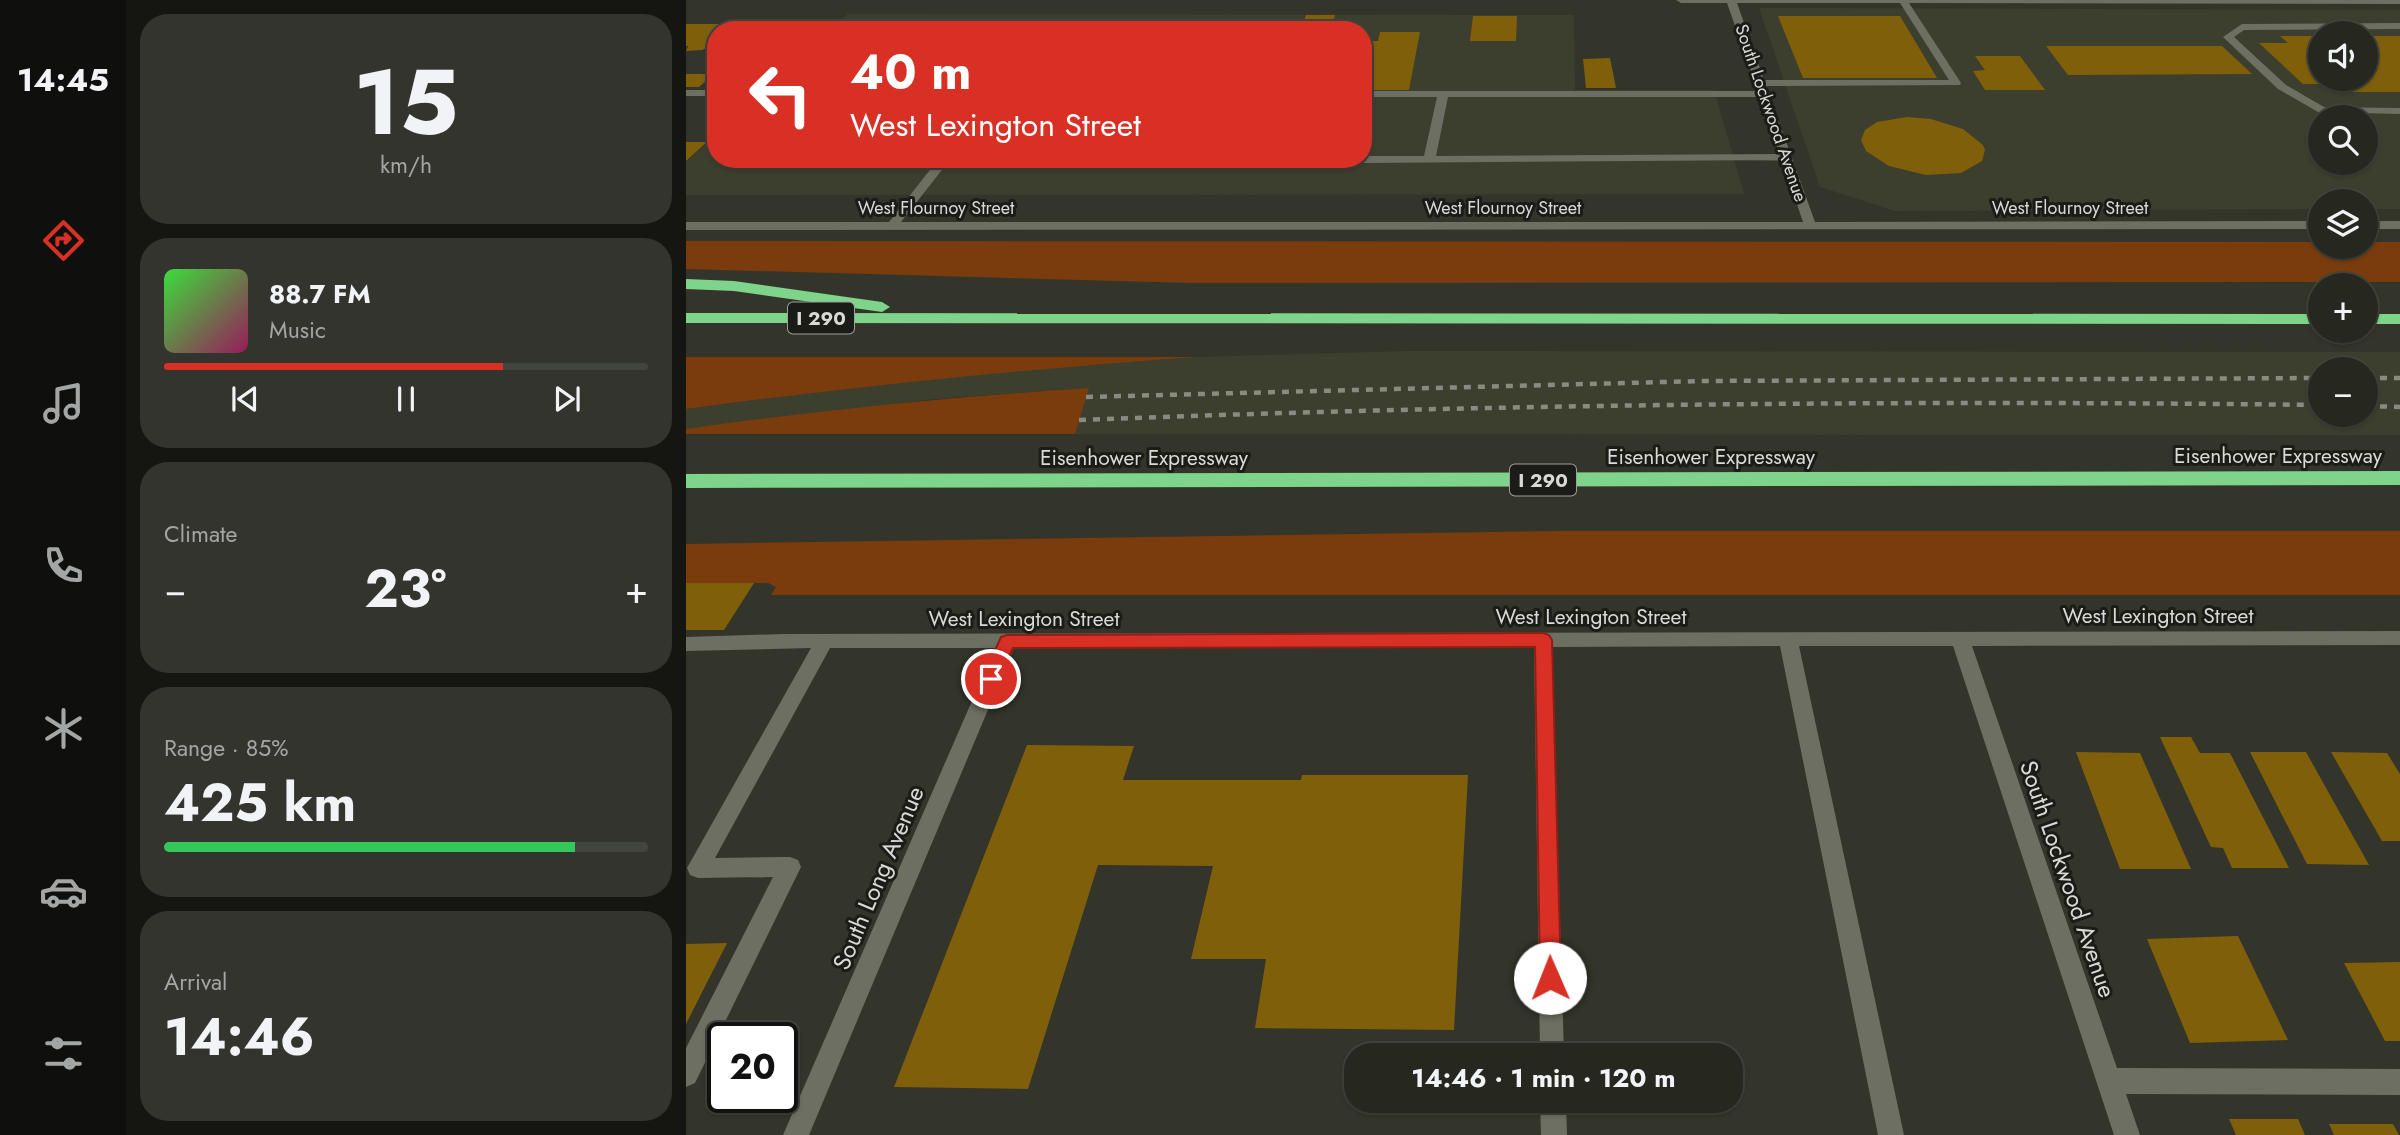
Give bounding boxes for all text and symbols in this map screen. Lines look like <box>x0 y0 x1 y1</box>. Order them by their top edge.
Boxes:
street label: South Lockwood Avenue <box>1728 21 1814 205</box>
map controls <box>2308 21 2378 427</box>
button: sound <box>2308 21 2378 91</box>
text: 15 <box>353 37 459 168</box>
text: 40 m <box>850 37 972 107</box>
icon: left <box>735 49 826 140</box>
text: 14:45 <box>17 57 109 103</box>
text: West Lexington Street <box>850 102 1141 148</box>
button: search <box>2308 105 2378 175</box>
text: km/h <box>380 148 432 182</box>
button: layers <box>2308 189 2378 259</box>
street label: West Flournoy Street <box>858 195 1015 221</box>
street label: West Flournoy Street <box>1425 195 1582 221</box>
street label: West Flournoy Street <box>1992 195 2149 221</box>
icon: directions <box>39 216 88 265</box>
button: + <box>2308 273 2378 343</box>
text: 88.7 FM <box>269 275 371 313</box>
road number: I 290 <box>788 302 854 334</box>
text: Music <box>269 313 326 347</box>
button: − <box>2308 357 2378 427</box>
icon: music <box>39 379 88 428</box>
icon: previous <box>226 380 264 418</box>
icon: pause <box>387 380 425 418</box>
icon: next <box>548 380 586 418</box>
street label: Eisenhower Expressway <box>2174 441 2383 471</box>
street label: Eisenhower Expressway <box>1607 442 1816 472</box>
street label: Eisenhower Expressway <box>1040 443 1249 473</box>
road number: I 290 <box>1510 464 1576 495</box>
text: Climate <box>164 517 237 551</box>
icon: phone <box>39 541 88 590</box>
text: 23° <box>365 551 446 627</box>
text: − <box>164 562 186 617</box>
text: + <box>625 562 648 617</box>
street label: West Lexington Street <box>2063 601 2253 631</box>
street label: West Lexington Street <box>1496 602 1686 632</box>
street label: West Lexington Street <box>929 604 1119 634</box>
pin <box>961 649 1021 709</box>
icon: arrive <box>972 660 1010 698</box>
icon: climate <box>39 704 88 753</box>
text: Range · 85% <box>164 731 288 765</box>
street label: South Lockwood Avenue <box>2011 756 2125 1002</box>
text: 425 km <box>164 765 356 841</box>
street label: South Long Avenue <box>823 781 933 975</box>
icon: car <box>39 867 88 916</box>
position arrow <box>1513 941 1587 1015</box>
text: Arrival <box>164 965 227 999</box>
text: 14:46 <box>164 999 315 1075</box>
speed limit sign: 20 <box>707 1022 798 1113</box>
icon: filters <box>39 1029 88 1078</box>
text: 14:46 · 1 min · 120 m <box>1411 1059 1676 1097</box>

